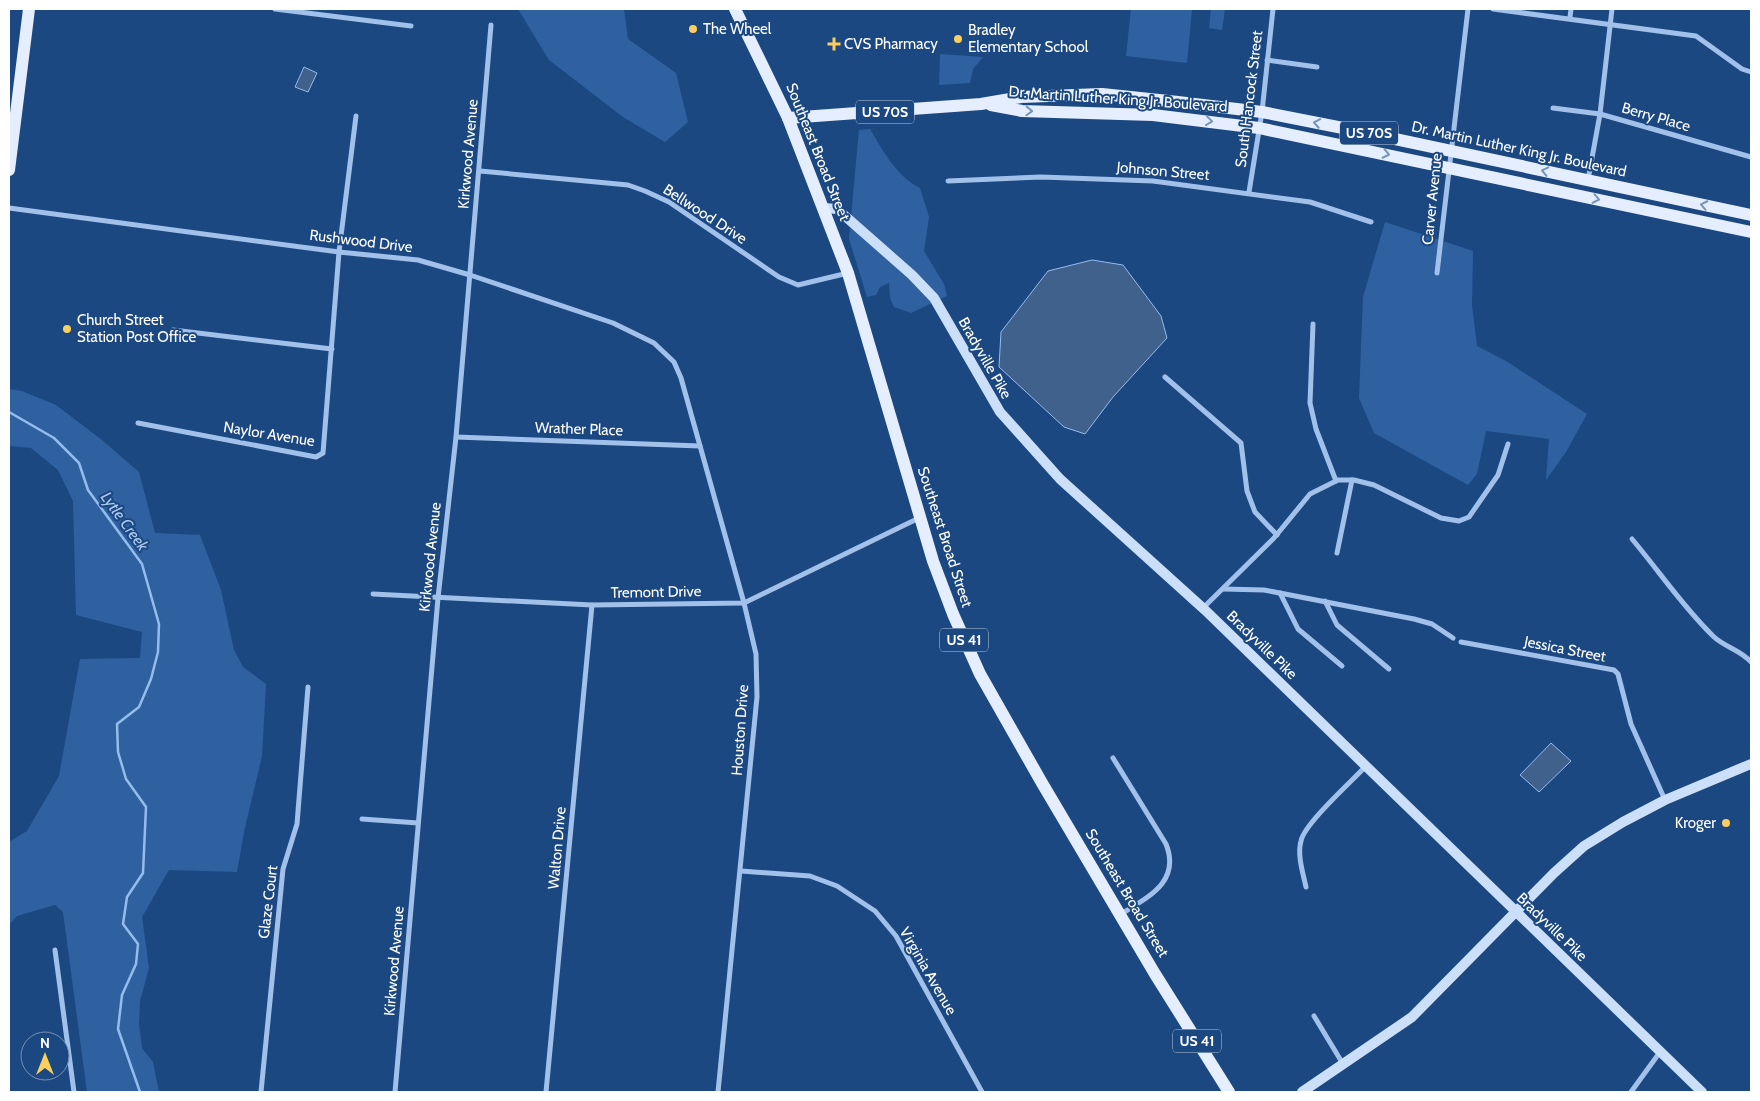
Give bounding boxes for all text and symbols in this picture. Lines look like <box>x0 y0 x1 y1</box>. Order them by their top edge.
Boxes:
place label: The Wheel <box>703 20 772 38</box>
place label: Bradley Elementary School <box>968 21 1089 56</box>
marker: The Wheel <box>687 23 699 35</box>
street label: South Hancock Street <box>1232 29 1266 169</box>
marker: Bradley Elementary School <box>952 33 964 45</box>
place label: CVS Pharmacy <box>844 35 938 53</box>
marker: CVS Pharmacy <box>828 38 840 50</box>
street label: Southeast Broad Street <box>782 81 854 223</box>
street label: Dr. Martin Luther King Jr. Boulevard <box>1008 82 1228 116</box>
street label: Kirkwood Avenue <box>454 98 482 210</box>
street label: Berry Place <box>1620 99 1693 135</box>
road number: US 70S <box>856 100 914 124</box>
one-way arrow <box>1025 105 1033 116</box>
one-way arrow <box>1205 115 1213 126</box>
street label: Dr. Martin Luther King Jr. Boulevard <box>1410 117 1628 181</box>
one-way arrow <box>1313 118 1322 129</box>
road number: US 70S <box>1340 122 1398 144</box>
one-way arrow <box>1381 148 1390 159</box>
street label: Carver Avenue <box>1418 152 1446 246</box>
street label: Johnson Street <box>1115 158 1210 184</box>
one-way arrow <box>1540 166 1549 177</box>
street label: Bellwood Drive <box>660 180 751 248</box>
one-way arrow <box>1591 193 1600 204</box>
one-way arrow <box>1699 200 1708 211</box>
street label: Rushwood Drive <box>308 226 414 256</box>
place label: Church Street Station Post Office <box>77 311 196 346</box>
street label: Bradyville Pike <box>954 314 1016 402</box>
marker: Church Street Station Post Office <box>61 323 73 335</box>
street label: Naylor Avenue <box>222 418 316 450</box>
street label: Wrather Place <box>535 418 624 440</box>
street label: Southeast Broad Street <box>914 464 976 610</box>
water label: Lytle Creek <box>97 488 153 555</box>
street label: Kirkwood Avenue <box>415 501 445 613</box>
street label: Tremont Drive <box>611 582 702 602</box>
street label: Bradyville Pike <box>1223 607 1301 683</box>
road number: US 41 <box>940 628 988 652</box>
street label: Jessica Street <box>1522 632 1607 666</box>
street label: Houston Drive <box>728 683 752 776</box>
street label: Walton Drive <box>544 806 570 890</box>
place label: Kroger <box>1675 814 1716 832</box>
marker: Kroger <box>1720 817 1732 829</box>
street label: Southeast Broad Street <box>1082 825 1172 961</box>
street label: Glaze Court <box>255 864 281 940</box>
street label: Bradyville Pike <box>1513 889 1591 965</box>
street label: Kirkwood Avenue <box>380 905 408 1017</box>
street label: Virginia Avenue <box>896 924 961 1018</box>
road number: US 41 <box>1173 1030 1221 1052</box>
north arrow <box>20 1031 70 1081</box>
text: N <box>40 1034 50 1052</box>

